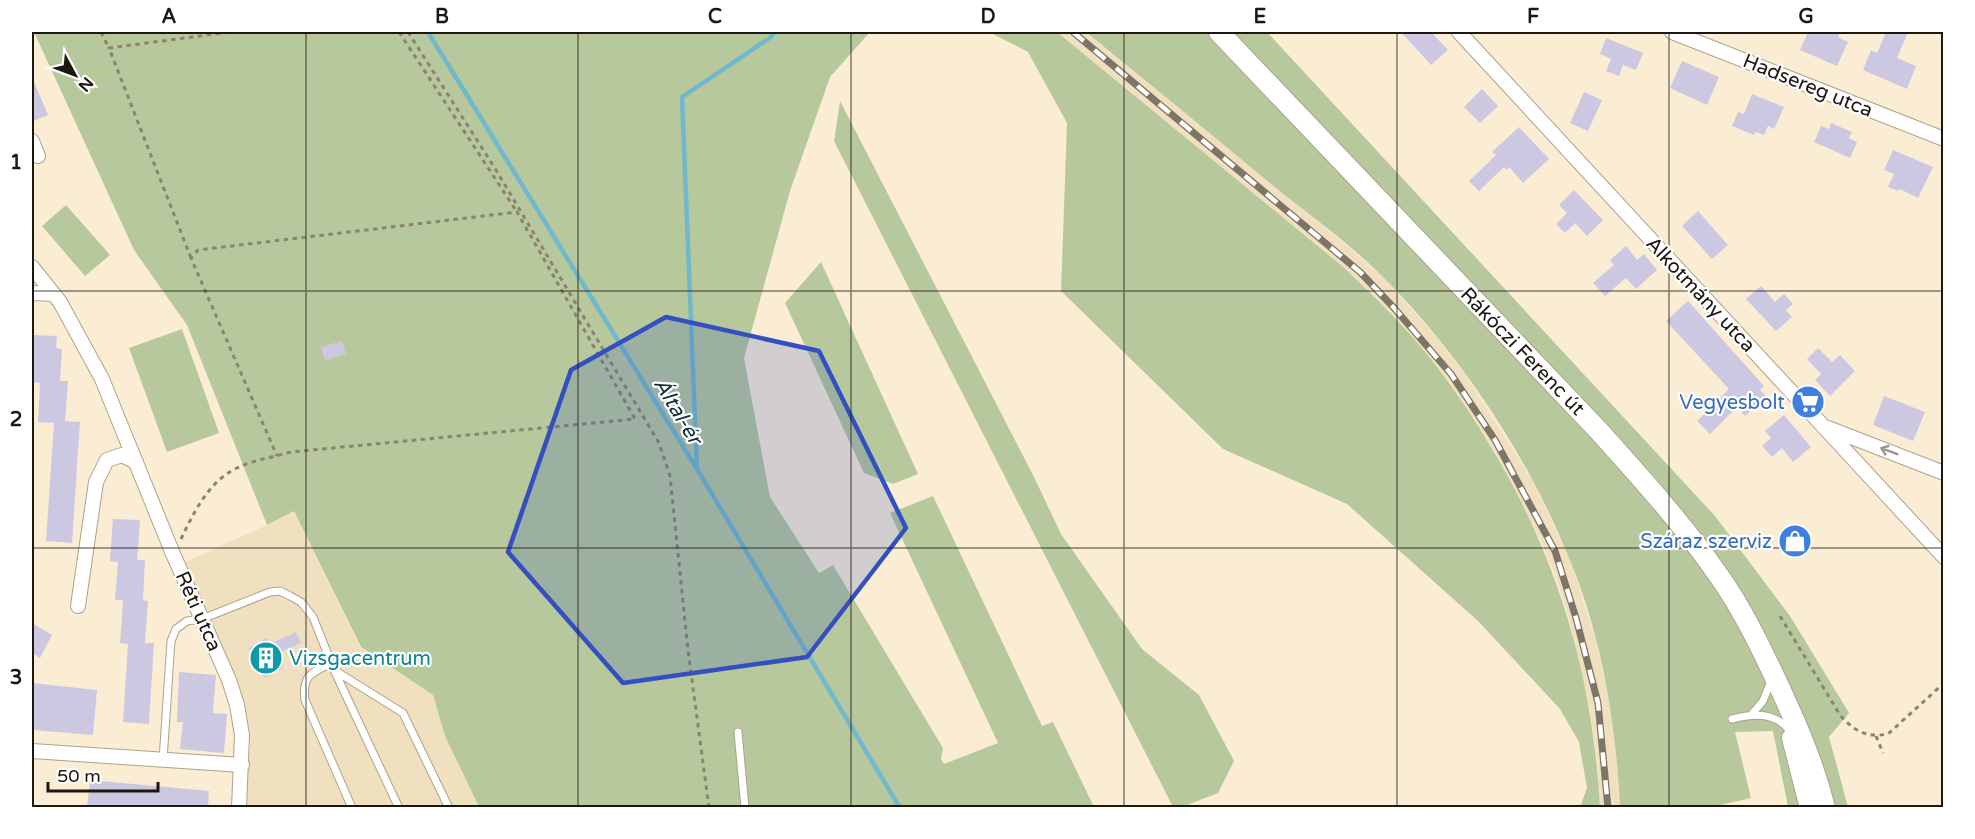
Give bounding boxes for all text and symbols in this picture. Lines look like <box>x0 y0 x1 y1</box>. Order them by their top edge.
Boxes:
text: A <box>162 5 177 29</box>
text: B <box>435 5 449 29</box>
text: C <box>708 5 722 29</box>
text: D <box>980 5 996 29</box>
text: E <box>1254 5 1267 29</box>
text: F <box>1527 5 1539 29</box>
text: G <box>1798 5 1814 29</box>
north arrow <box>45 45 105 105</box>
street label: Hadsereg utca <box>1739 49 1876 123</box>
text: N <box>74 73 97 96</box>
text: 1 <box>10 151 22 175</box>
street label: Alkotmány utca <box>1641 232 1760 357</box>
street label: Rákóczi Ferenc út <box>1455 283 1590 421</box>
water label: Által-ér <box>648 374 709 452</box>
supermarket icon: Vegyesbolt <box>1790 384 1826 420</box>
place label: Vegyesbolt <box>1679 391 1785 415</box>
text: 2 <box>10 408 22 432</box>
one-way arrow <box>1880 445 1899 456</box>
shop icon: Száraz szerviz <box>1777 523 1813 559</box>
place label: Száraz szerviz <box>1640 530 1772 554</box>
street label: Réti utca <box>170 568 226 655</box>
building icon: Vizsgacentrum <box>248 640 284 676</box>
place label: Vizsgacentrum <box>289 647 431 671</box>
text: 3 <box>10 666 22 690</box>
scale bar <box>48 755 158 793</box>
text: 50 m <box>57 765 101 787</box>

